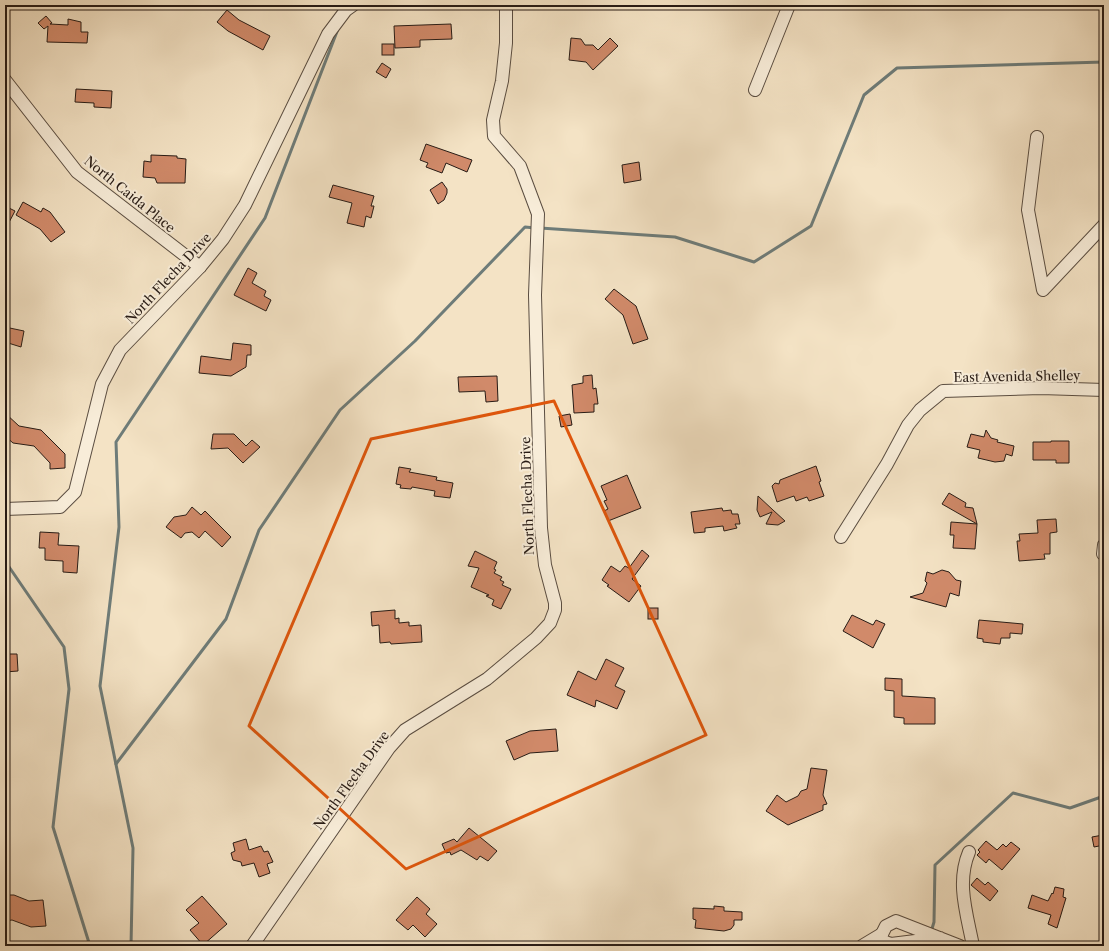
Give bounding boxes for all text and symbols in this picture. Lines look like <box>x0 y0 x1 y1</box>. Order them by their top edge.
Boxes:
street label: North Caida Place <box>81 152 179 236</box>
street label: North Flecha Drive <box>122 229 214 327</box>
street label: East Avenida Shelley <box>953 367 1081 385</box>
street label: North Flecha Drive <box>517 436 537 556</box>
street label: North Flecha Drive <box>310 727 392 833</box>

